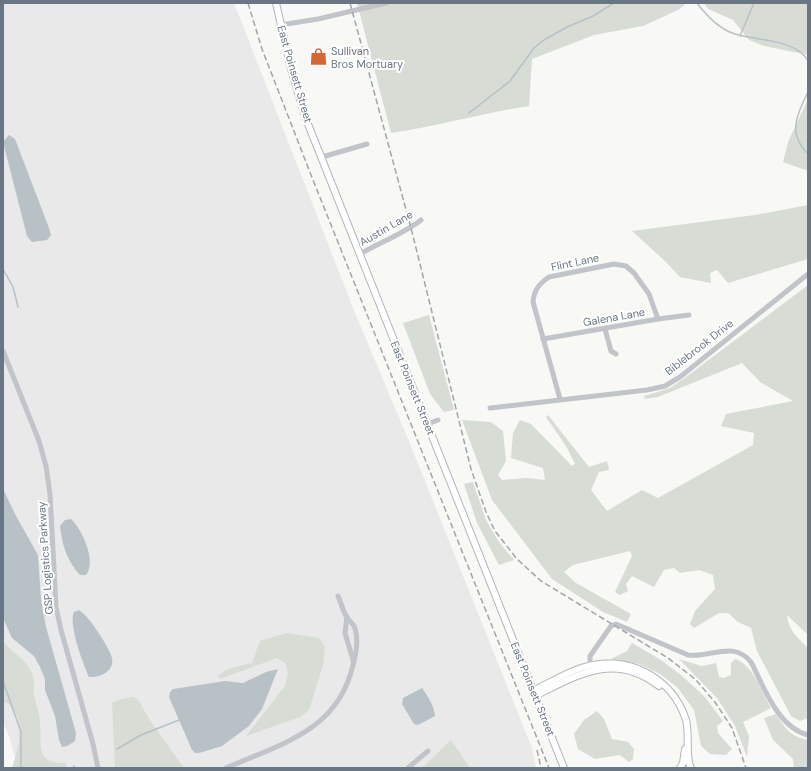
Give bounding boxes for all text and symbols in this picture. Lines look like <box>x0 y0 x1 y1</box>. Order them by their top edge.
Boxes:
street label: East Poinsett Street <box>274 24 316 124</box>
place label: Sullivan Bros Mortuary <box>331 44 403 71</box>
shop icon: Sullivan Bros Mortuary <box>308 47 328 67</box>
street label: Austin Lane <box>357 207 415 249</box>
street label: Flint Lane <box>550 250 600 274</box>
street label: Galena Lane <box>582 305 646 329</box>
street label: Biblebrook Drive <box>662 316 736 378</box>
street label: East Poinsett Street <box>388 339 438 437</box>
street label: GSP Logistics Parkway <box>34 501 56 615</box>
street label: East Poinsett Street <box>508 640 558 738</box>

